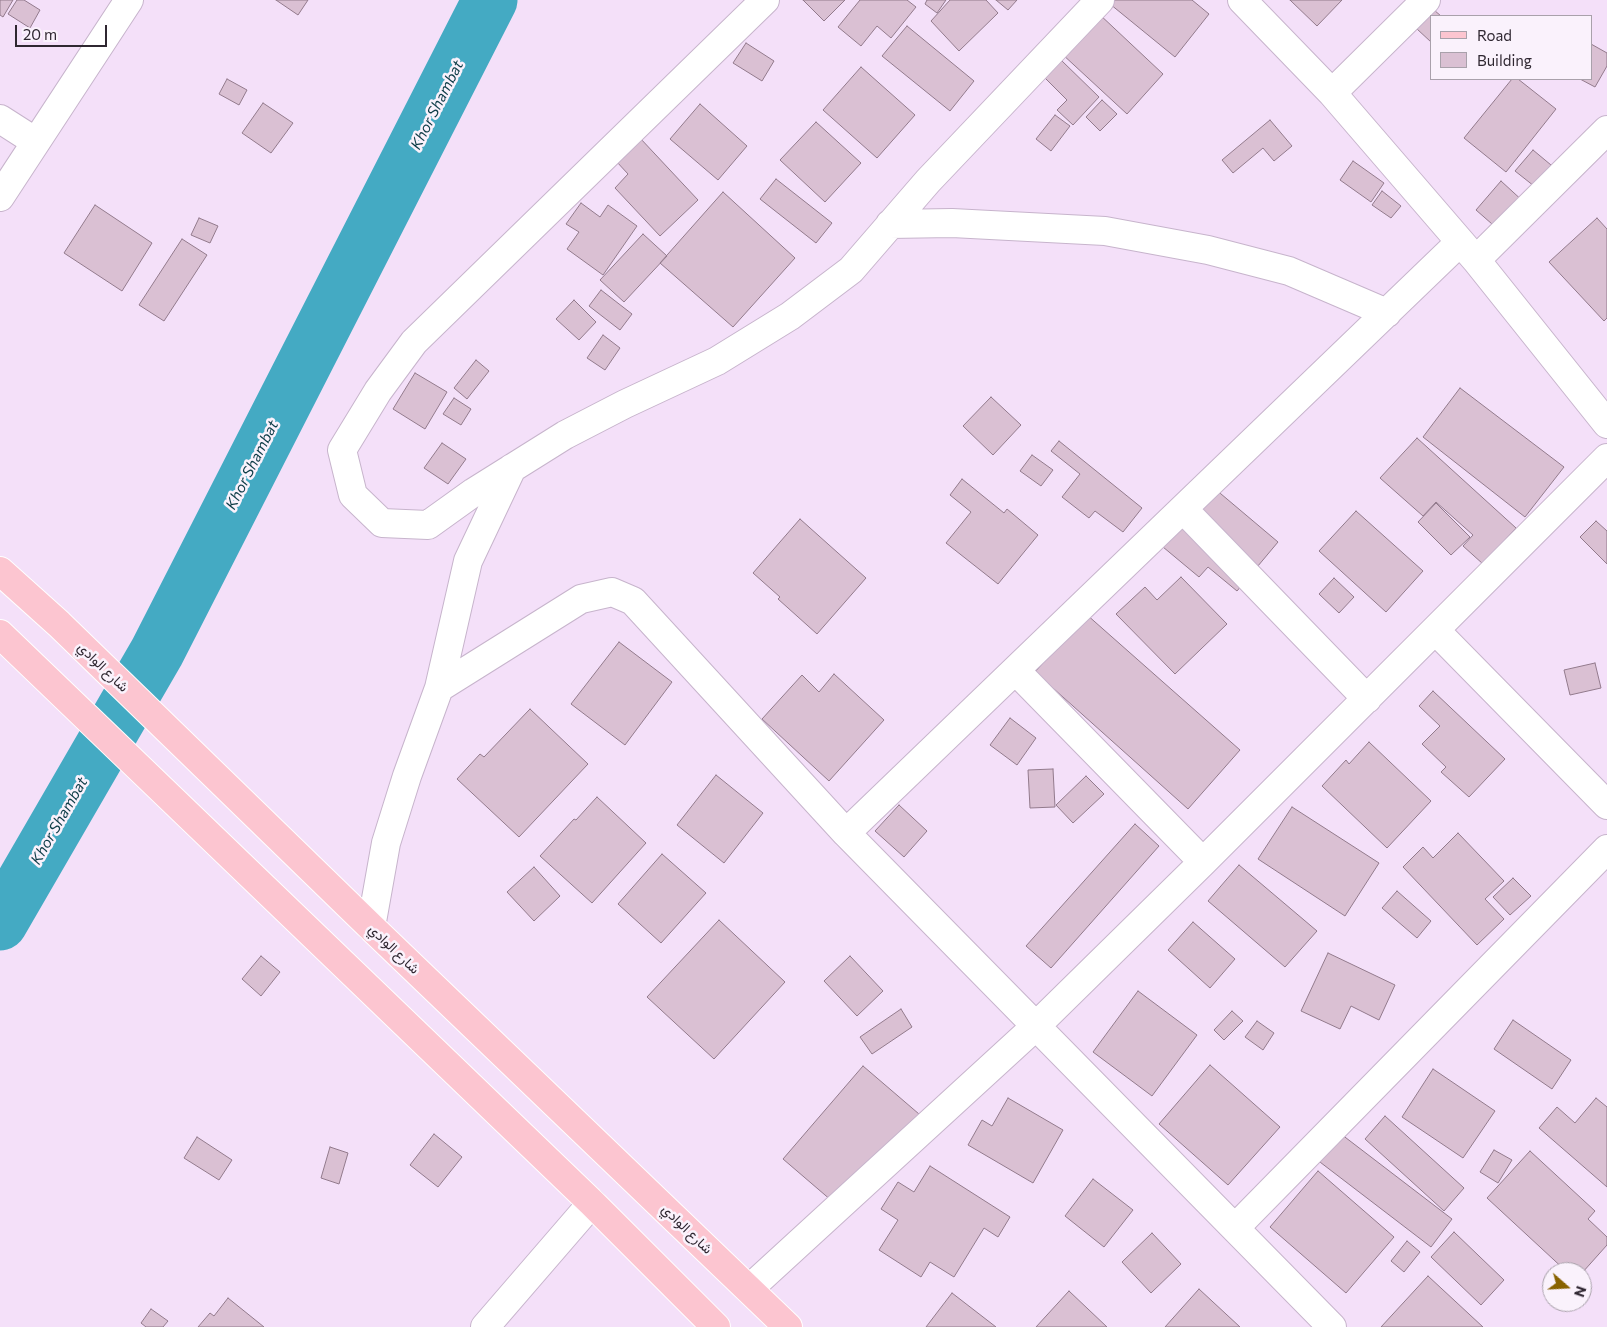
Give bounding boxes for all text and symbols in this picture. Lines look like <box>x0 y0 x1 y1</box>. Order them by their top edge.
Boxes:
scale bar <box>18 15 110 47</box>
legend <box>1430 15 1592 80</box>
text: 20 m <box>23 25 57 43</box>
text: Road <box>1477 26 1512 44</box>
text: Building <box>1477 51 1532 69</box>
water label: Khor Shambat <box>407 57 467 153</box>
water label: Khor Shambat <box>222 417 282 513</box>
street label: شارع الوادي <box>74 639 132 695</box>
water label: Khor Shambat <box>27 774 91 868</box>
street label: شارع الوادي <box>365 921 423 977</box>
street label: شارع الوادي <box>658 1201 716 1257</box>
north arrow <box>1542 1262 1592 1312</box>
text: N <box>1571 1284 1590 1299</box>

